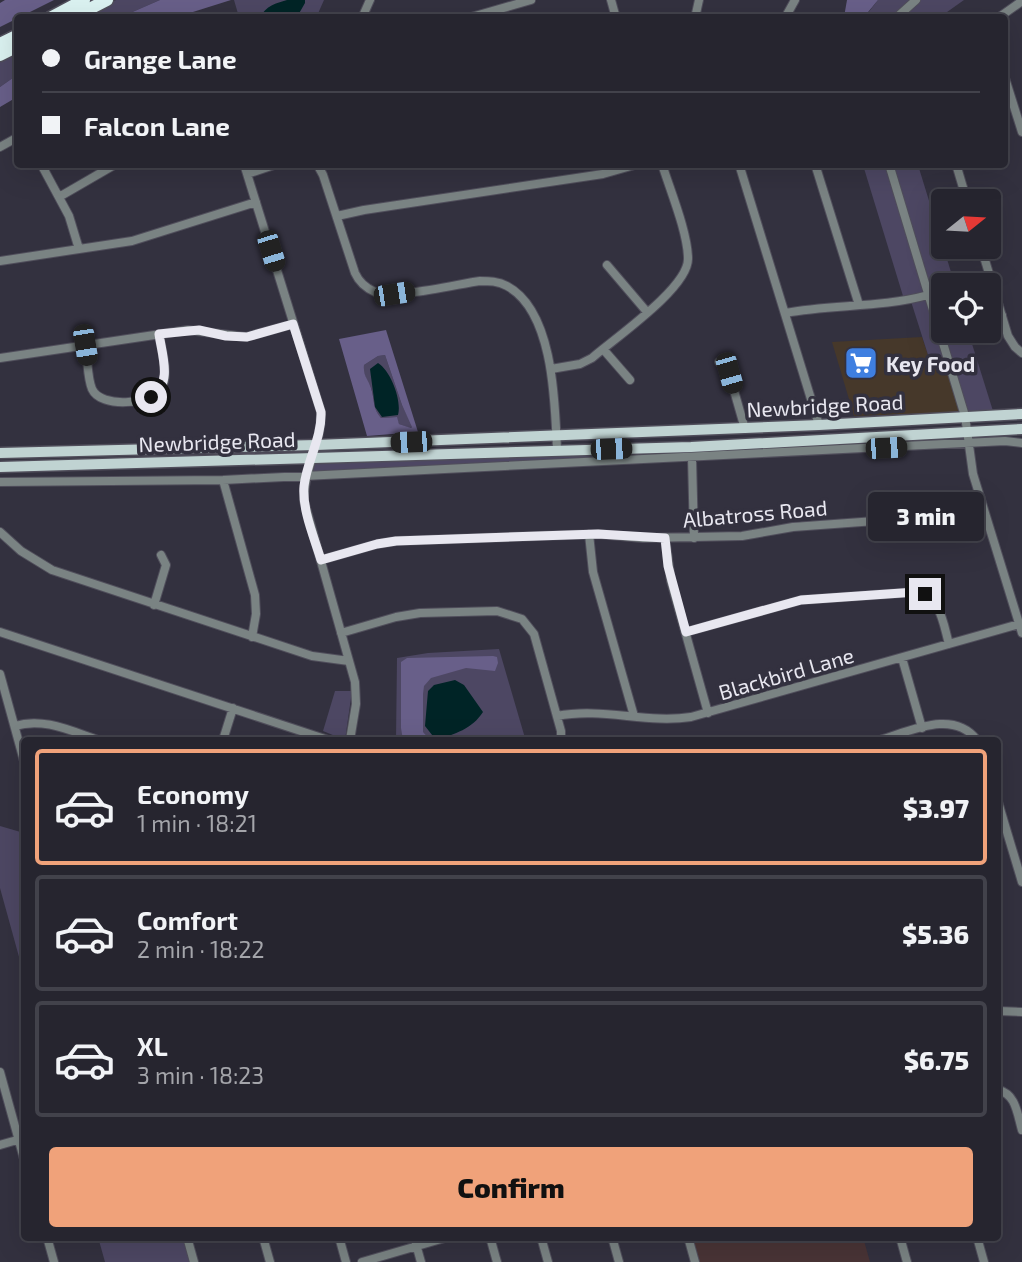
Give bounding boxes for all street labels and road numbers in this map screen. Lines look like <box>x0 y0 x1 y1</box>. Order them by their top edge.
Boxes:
street label: Newbridge Road <box>746 388 904 422</box>
street label: Newbridge Road <box>138 426 296 456</box>
street label: Albatross Road <box>682 494 828 532</box>
street label: Blackbird Lane <box>715 642 857 704</box>

